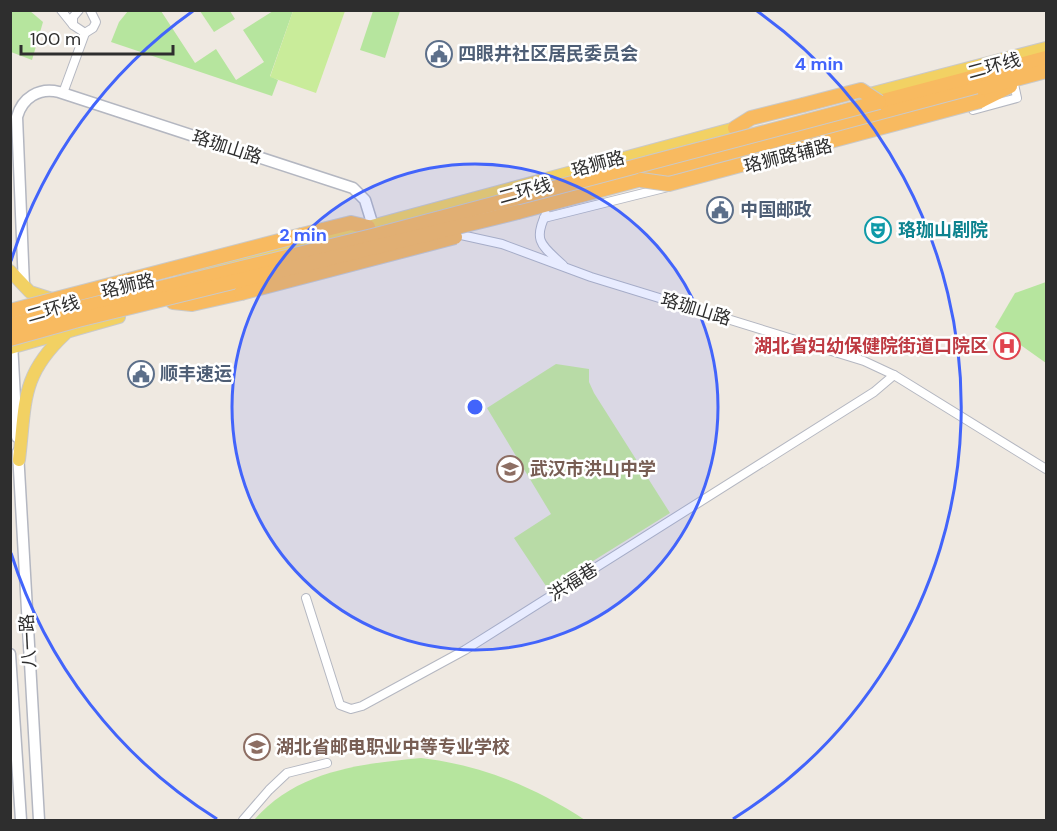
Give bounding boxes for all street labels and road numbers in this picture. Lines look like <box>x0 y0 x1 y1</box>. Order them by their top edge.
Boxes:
street label: 二环线 <box>965 47 1023 85</box>
street label: 珞珈山路 <box>189 124 265 170</box>
street label: 珞狮路辅路 <box>741 133 835 179</box>
street label: 珞狮路 <box>569 145 627 183</box>
street label: 二环线 <box>496 172 554 210</box>
street label: 珞狮路 <box>99 268 157 304</box>
street label: 珞珈山路 <box>658 287 734 331</box>
street label: 二环线 <box>24 290 82 328</box>
street label: 洪福巷 <box>544 558 602 606</box>
street label: 八一路 <box>15 613 41 669</box>

